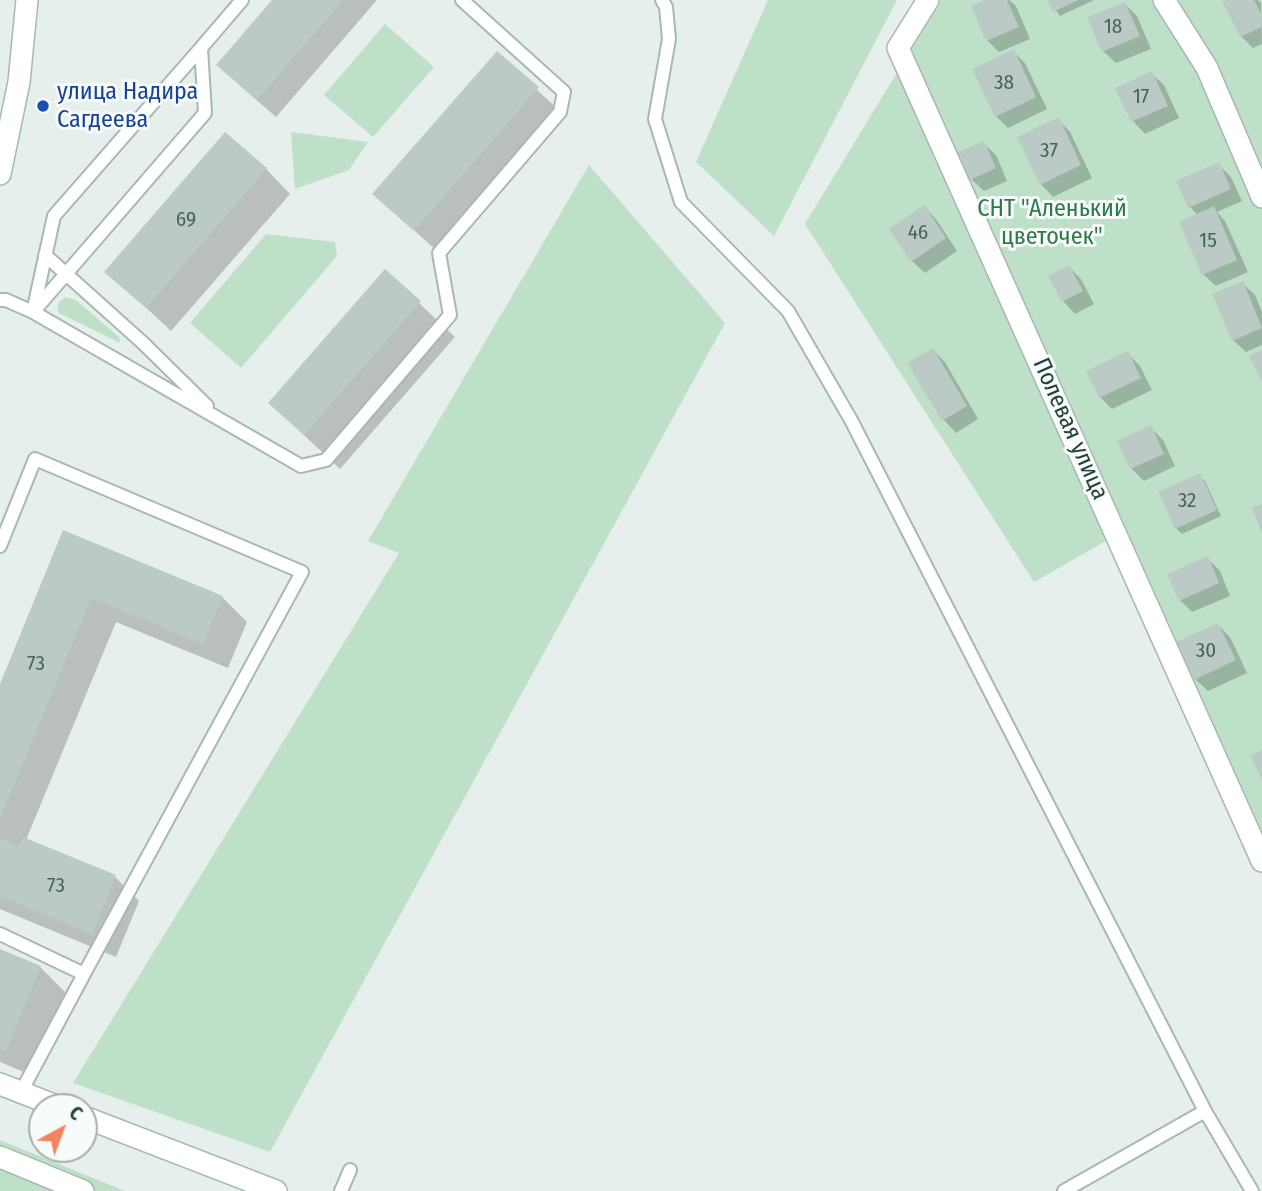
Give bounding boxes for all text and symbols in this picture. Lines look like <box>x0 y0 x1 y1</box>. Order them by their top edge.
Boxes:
house number: 18 <box>1104 14 1122 40</box>
house number: 38 <box>994 70 1014 96</box>
place label: улица Надира Сагдеева <box>57 78 198 134</box>
house number: 17 <box>1133 84 1149 110</box>
marker: улица Надира Сагдеева <box>35 98 51 114</box>
house number: 37 <box>1040 138 1058 164</box>
park label: СНТ "Аленький цветочек" <box>977 195 1127 251</box>
house number: 69 <box>176 207 196 233</box>
house number: 46 <box>908 220 928 246</box>
house number: 15 <box>1199 228 1217 254</box>
street label: Полевая улица <box>1026 354 1114 504</box>
house number: 32 <box>1178 488 1196 514</box>
house number: 30 <box>1196 638 1216 664</box>
house number: 73 <box>27 651 45 677</box>
house number: 73 <box>47 873 65 899</box>
north arrow <box>28 1093 98 1163</box>
text: С <box>64 1101 87 1125</box>

